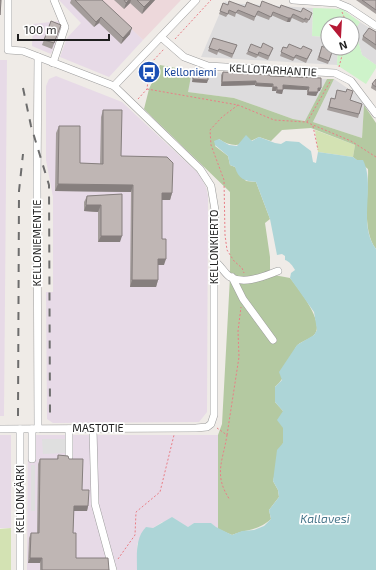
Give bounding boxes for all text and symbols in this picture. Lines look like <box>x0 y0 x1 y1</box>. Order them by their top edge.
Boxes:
scale bar <box>18 16 109 42</box>
north arrow <box>320 16 360 56</box>
text: 100 m <box>24 22 56 36</box>
text: N <box>337 39 349 53</box>
bus stop icon: Kelloniemi <box>136 59 162 85</box>
street label: KELLOTARHANTIE <box>229 61 317 78</box>
place label: Kelloniemi <box>164 65 216 78</box>
street label: KELLONIEMENTIE <box>30 200 43 286</box>
street label: KELLONKIERTO <box>207 210 220 284</box>
street label: MASTOTIE <box>72 421 124 434</box>
street label: KELLONKÄRKI <box>13 465 26 533</box>
water label: Kallavesi <box>300 511 350 525</box>

